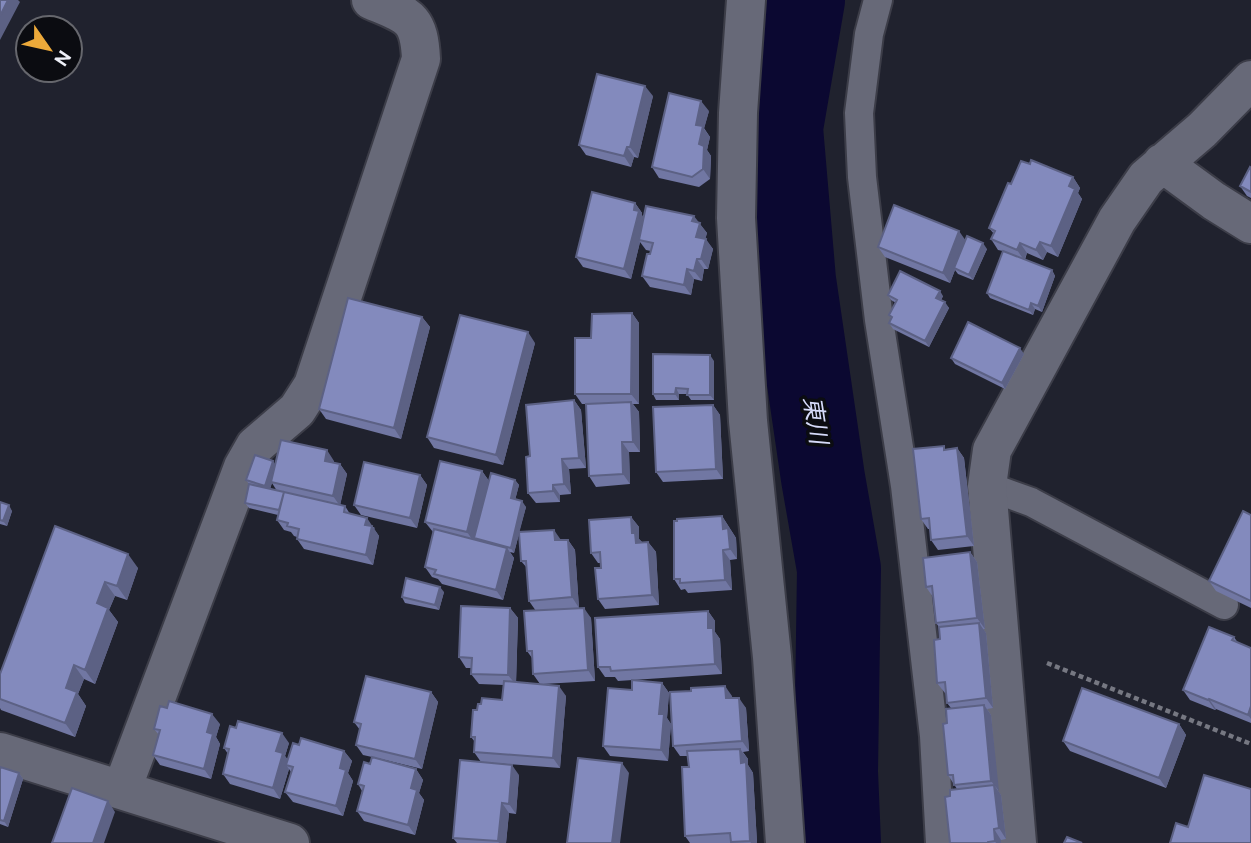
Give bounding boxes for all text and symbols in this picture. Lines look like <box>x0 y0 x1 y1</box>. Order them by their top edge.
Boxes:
north arrow <box>14 14 84 84</box>
text: N <box>50 46 76 71</box>
water label: 東川 <box>799 394 834 449</box>

